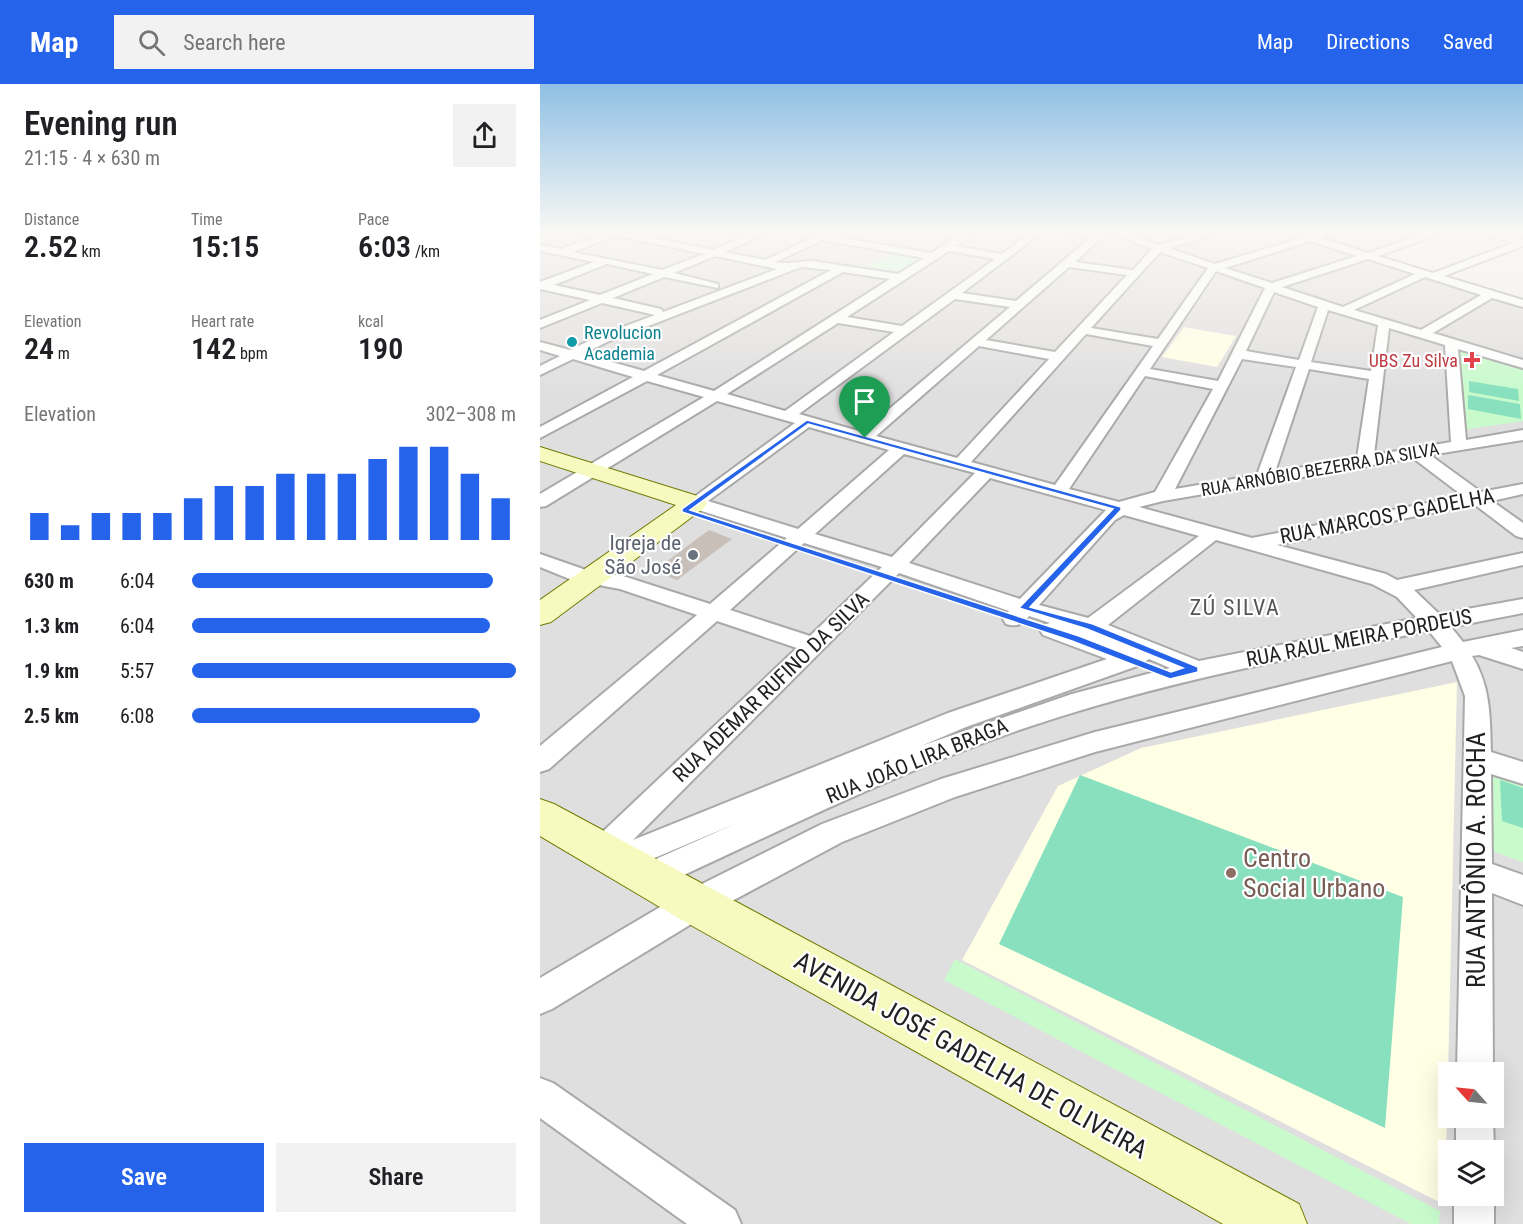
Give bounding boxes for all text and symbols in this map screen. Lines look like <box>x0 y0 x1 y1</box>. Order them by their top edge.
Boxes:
search box <box>114 15 534 69</box>
text: Map <box>30 26 78 59</box>
icon: search <box>135 26 168 59</box>
text: Search here <box>183 30 286 55</box>
text: Map <box>1257 30 1293 54</box>
text: Directions <box>1326 30 1410 54</box>
text: Saved <box>1443 30 1493 54</box>
text: Evening run <box>24 104 178 143</box>
button: share <box>453 104 516 167</box>
text: 21:15 · 4 × 630 m <box>24 146 160 170</box>
text: Distance <box>24 210 79 229</box>
text: Time <box>191 210 223 229</box>
text: Pace <box>358 210 389 229</box>
text: 2.52 <box>24 229 78 264</box>
text: 15:15 <box>191 229 259 264</box>
text: 6:03 <box>358 229 411 264</box>
text: km <box>78 242 101 261</box>
text: /km <box>411 242 440 261</box>
text: Elevation <box>24 312 82 331</box>
text: Heart rate <box>191 312 254 331</box>
text: kcal <box>358 312 384 331</box>
place label: Revolucion Academia <box>584 322 662 364</box>
text: 24 <box>24 331 54 366</box>
text: 142 <box>191 331 236 366</box>
text: 190 <box>358 331 403 366</box>
marker: Revolucion Academia <box>565 335 579 349</box>
text: m <box>54 344 70 363</box>
text: bpm <box>236 344 268 363</box>
place label: UBS Zu Silva <box>1369 350 1458 371</box>
marker: UBS Zu Silva <box>1463 351 1481 369</box>
pin <box>839 376 890 438</box>
icon: arrive <box>848 385 881 418</box>
text: Elevation <box>24 402 96 426</box>
text: 302–308 m <box>426 402 516 426</box>
street label: RUA ARNÓBIO BEZERRA DA SILVA <box>1199 438 1441 500</box>
street label: RUA MARCOS P GADELHA <box>1278 483 1496 549</box>
place label: Igreja de São José <box>605 531 681 579</box>
marker: Igreja de São José <box>686 548 700 562</box>
text: 630 m <box>24 569 74 593</box>
text: 6:04 <box>120 569 154 593</box>
street label: RUA ADEMAR RUFINO DA SILVA <box>668 587 874 787</box>
district label: ZÚ SILVA <box>1190 594 1280 620</box>
street label: RUA RAUL MEIRA PORDEUS <box>1244 604 1474 672</box>
text: 1.3 km <box>24 614 79 638</box>
text: 6:04 <box>120 614 154 638</box>
text: 1.9 km <box>24 659 79 683</box>
text: 5:57 <box>120 659 154 683</box>
text: 2.5 km <box>24 704 79 728</box>
text: 6:08 <box>120 704 154 728</box>
street label: RUA JOÃO LIRA BRAGA <box>823 714 1011 808</box>
street label: RUA ANTÔNIO A. ROCHA <box>1461 732 1491 988</box>
place label: Centro Social Urbano <box>1243 843 1385 903</box>
marker: Centro Social Urbano <box>1224 866 1238 880</box>
street label: AVENIDA JOSÉ GADELHA DE OLIVEIRA <box>789 945 1153 1165</box>
north arrow <box>1438 1062 1504 1128</box>
map controls <box>1438 1062 1504 1206</box>
button: layers <box>1438 1140 1504 1206</box>
button: Save <box>24 1143 264 1212</box>
button: Share <box>276 1143 516 1212</box>

